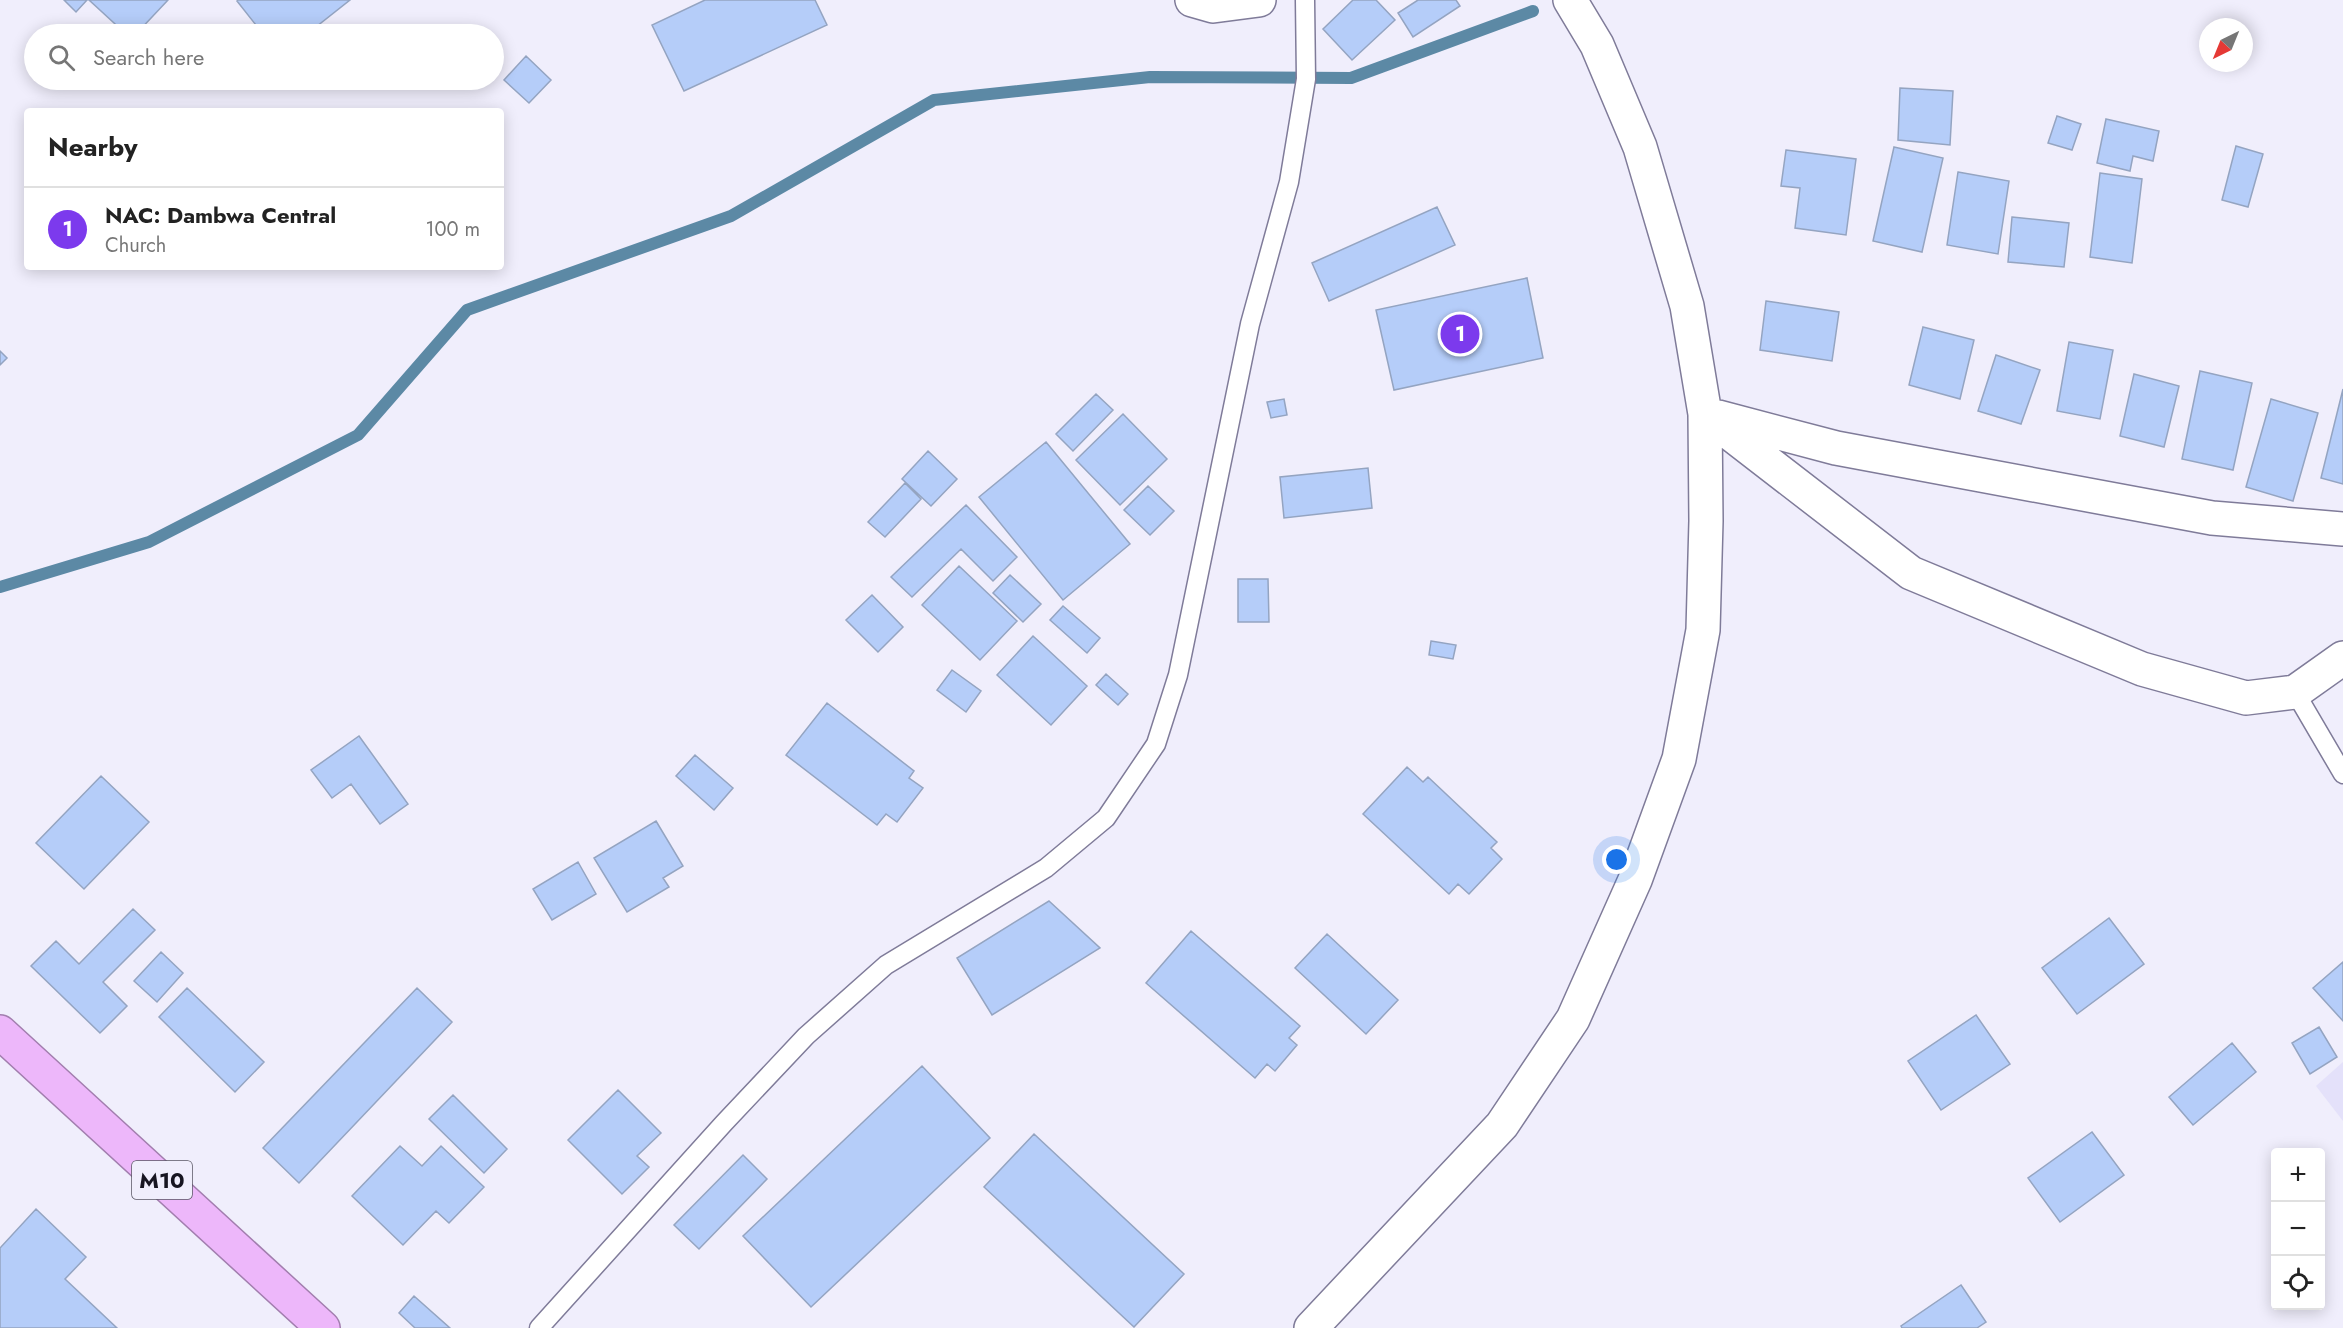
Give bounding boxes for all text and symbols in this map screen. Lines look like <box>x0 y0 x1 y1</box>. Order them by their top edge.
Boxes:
north arrow <box>2199 18 2253 72</box>
search box <box>24 24 504 90</box>
icon: search <box>45 41 78 74</box>
text: Search here <box>93 41 204 73</box>
text: Nearby <box>48 128 137 166</box>
text: NAC: Dambwa Central <box>105 199 336 231</box>
text: 1 <box>62 215 73 244</box>
text: 100 m <box>425 215 480 244</box>
text: Church <box>105 231 166 260</box>
pin: 1 <box>1440 312 1480 356</box>
your location <box>1602 845 1631 874</box>
map controls <box>2271 1148 2325 1310</box>
button: + <box>2271 1148 2325 1202</box>
road number: M10 <box>132 1161 192 1199</box>
button: − <box>2271 1202 2325 1256</box>
button: locate <box>2271 1256 2325 1310</box>

